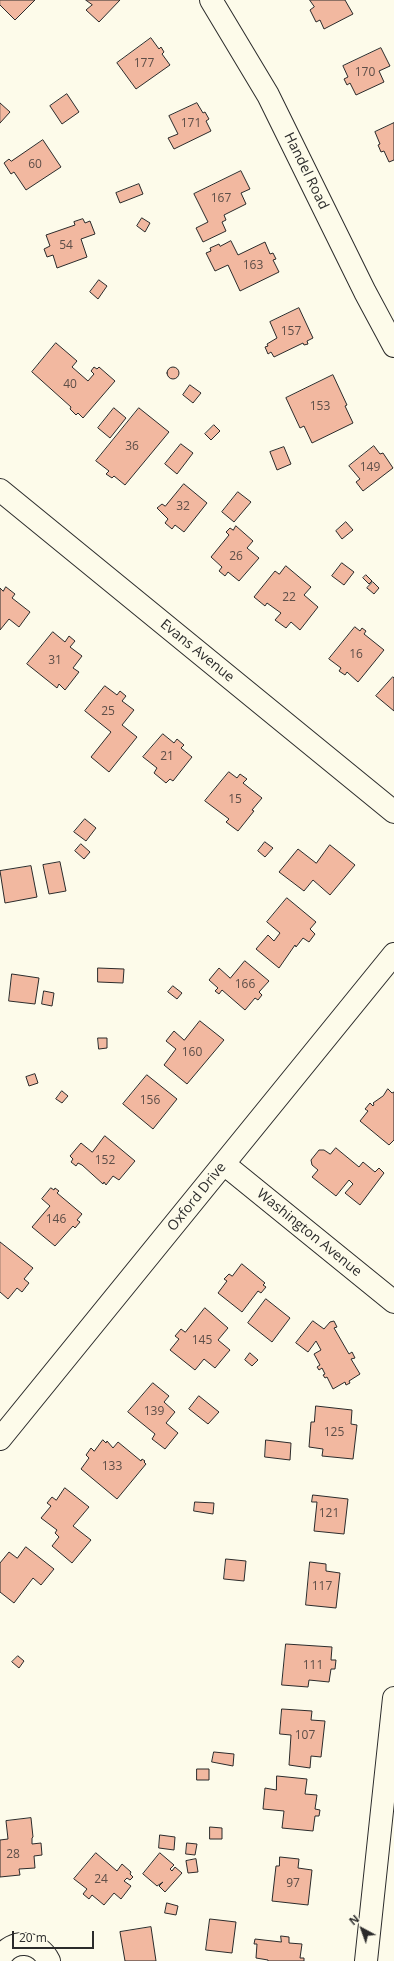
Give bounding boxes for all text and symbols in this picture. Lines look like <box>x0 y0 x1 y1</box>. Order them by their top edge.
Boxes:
house number: 177 <box>134 57 154 71</box>
house number: 170 <box>355 66 375 80</box>
house number: 171 <box>181 117 201 131</box>
street label: Handel Road <box>280 130 332 212</box>
house number: 60 <box>28 158 42 172</box>
house number: 167 <box>211 192 231 206</box>
house number: 54 <box>59 239 73 253</box>
house number: 163 <box>243 259 263 273</box>
house number: 157 <box>281 325 301 339</box>
house number: 40 <box>63 378 77 392</box>
house number: 153 <box>310 400 330 414</box>
house number: 36 <box>125 440 139 454</box>
house number: 149 <box>360 461 380 475</box>
house number: 32 <box>176 500 190 514</box>
house number: 26 <box>229 550 243 564</box>
house number: 22 <box>282 591 296 605</box>
street label: Evans Avenue <box>157 616 237 686</box>
house number: 16 <box>349 648 363 662</box>
house number: 31 <box>48 654 62 668</box>
house number: 25 <box>101 705 115 719</box>
house number: 21 <box>160 750 174 764</box>
house number: 15 <box>228 793 242 807</box>
house number: 166 <box>235 978 255 992</box>
house number: 160 <box>182 1046 202 1060</box>
house number: 156 <box>140 1094 160 1108</box>
house number: 152 <box>95 1154 115 1168</box>
street label: Oxford Drive <box>164 1159 230 1235</box>
street label: Washington Avenue <box>253 1186 365 1280</box>
house number: 146 <box>46 1213 66 1227</box>
house number: 145 <box>192 1334 212 1348</box>
house number: 139 <box>144 1405 164 1419</box>
house number: 125 <box>324 1426 344 1440</box>
house number: 133 <box>102 1460 122 1474</box>
house number: 121 <box>319 1507 339 1521</box>
house number: 117 <box>312 1580 332 1594</box>
house number: 111 <box>303 1659 323 1673</box>
house number: 107 <box>295 1729 315 1743</box>
house number: 28 <box>6 1848 20 1862</box>
house number: 24 <box>94 1873 108 1887</box>
house number: 97 <box>286 1877 300 1891</box>
north arrow <box>342 1909 382 1949</box>
text: N <box>345 1911 362 1928</box>
scale bar <box>14 1923 96 1949</box>
text: 20 m <box>19 1929 47 1946</box>

